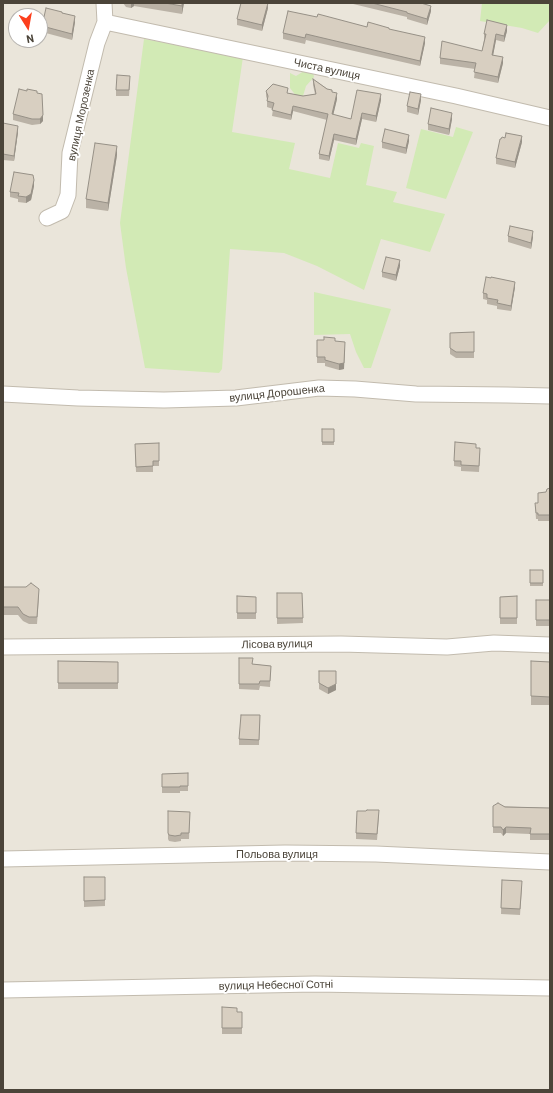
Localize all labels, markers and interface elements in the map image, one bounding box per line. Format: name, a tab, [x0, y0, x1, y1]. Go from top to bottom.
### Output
north arrow	[8, 8, 48, 48]
text: N	[25, 32, 35, 46]
street label: Чиста вулиця	[292, 55, 362, 83]
street label: вулиця Морозенка	[65, 68, 97, 162]
street label: вулиця Дорошенка	[229, 381, 325, 405]
street label: Лісова вулиця	[241, 637, 313, 651]
street label: Польова вулиця	[236, 847, 318, 861]
street label: вулиця Небесної Сотні	[219, 977, 333, 993]

